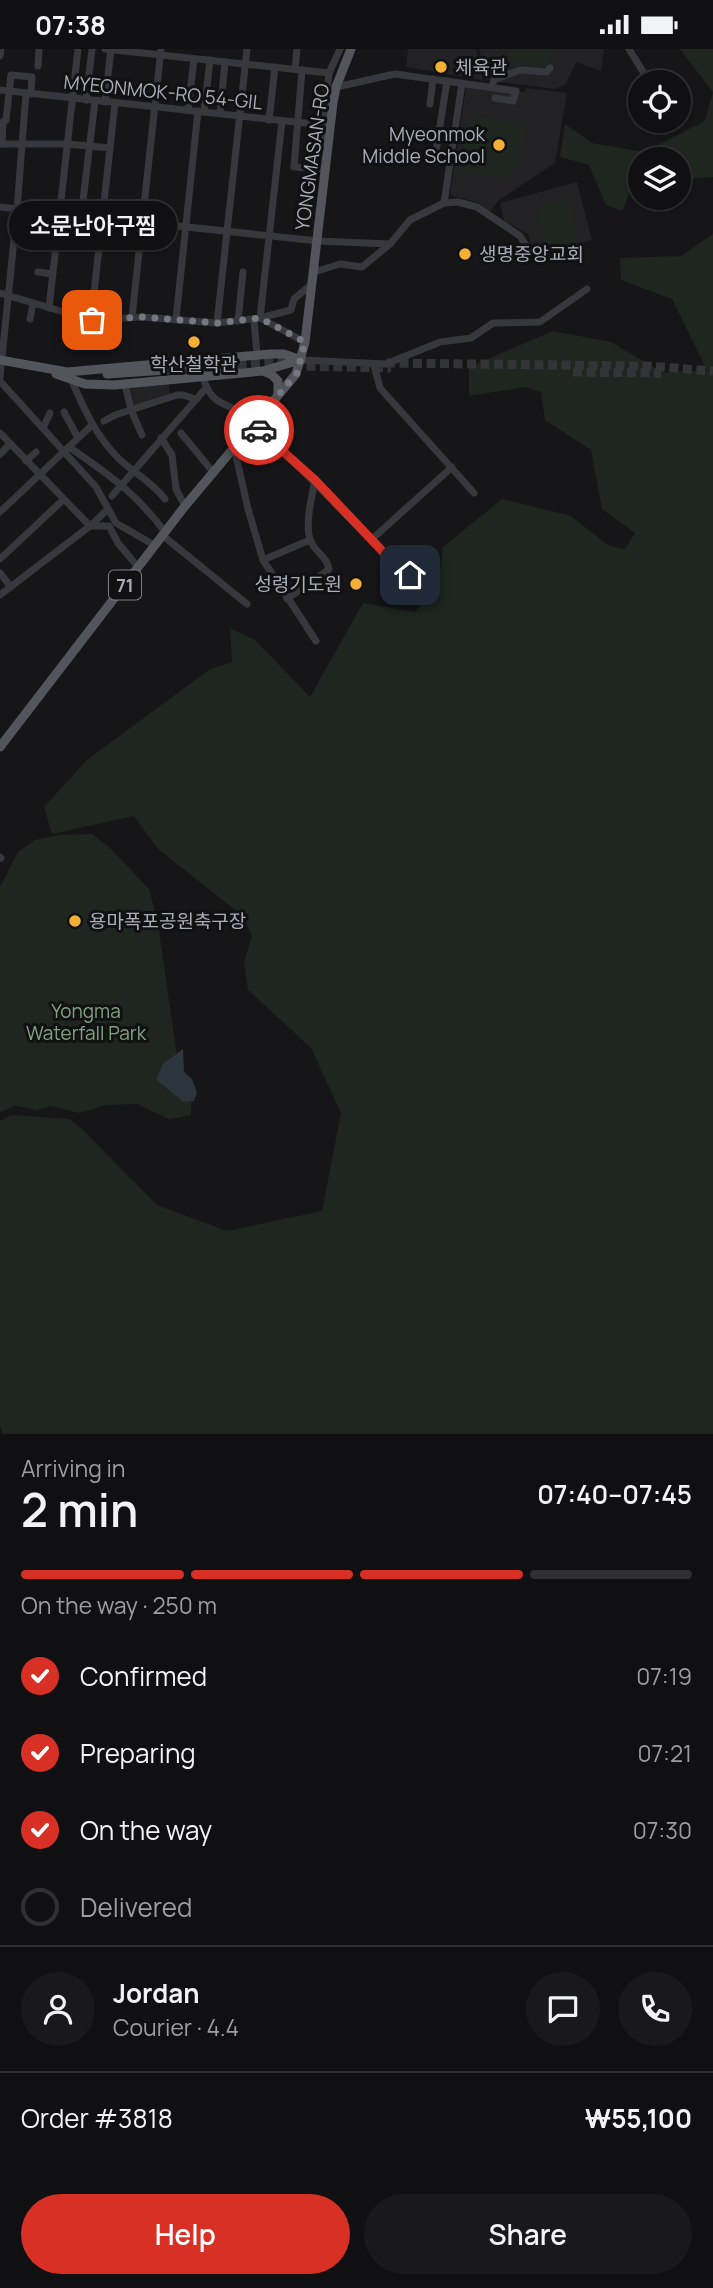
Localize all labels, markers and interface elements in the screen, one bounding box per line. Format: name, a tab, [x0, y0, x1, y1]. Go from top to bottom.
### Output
text: 07:38	[35, 7, 106, 43]
place label: 체육관	[455, 54, 507, 80]
marker: 체육관	[433, 59, 449, 75]
street label: MYEONMOK-RO 54-GIL	[62, 69, 264, 115]
map controls	[628, 70, 691, 210]
button: locate	[628, 70, 691, 133]
street label: YONGMASAN-RO	[289, 82, 335, 232]
place label: Myeonmok Middle School	[362, 121, 486, 169]
marker: Myeonmok Middle School	[491, 137, 507, 153]
button: layers	[628, 147, 691, 210]
callout: 소문난아구찜	[8, 201, 176, 250]
text: 소문난아구찜	[30, 209, 156, 241]
place label: 생명중앙교회	[479, 241, 584, 267]
marker: 생명중앙교회	[457, 246, 473, 262]
pin	[62, 290, 122, 350]
icon: bag	[73, 301, 111, 339]
marker: 학산철학관	[186, 334, 202, 350]
place label: 학산철학관	[150, 351, 238, 377]
courier	[224, 395, 294, 465]
icon: car	[240, 411, 278, 449]
pin	[380, 545, 440, 605]
icon: home	[391, 556, 429, 594]
road number: 71	[109, 571, 141, 599]
place label: 성령기도원	[255, 571, 342, 597]
marker: 성령기도원	[348, 576, 364, 592]
place label: 용마폭포공원축구장	[89, 908, 246, 934]
marker: 용마폭포공원축구장	[67, 913, 83, 929]
park label: Yongma Waterfall Park	[26, 998, 147, 1046]
text: Arriving in	[21, 1452, 126, 1484]
text: 07:40–07:45	[537, 1476, 692, 1512]
text: 2 min	[21, 1478, 138, 1541]
text: On the way · 250 m	[21, 1589, 217, 1621]
icon: check	[21, 1657, 59, 1695]
text: Confirmed	[80, 1658, 207, 1694]
text: 07:19	[636, 1660, 692, 1692]
icon: check	[21, 1734, 59, 1772]
text: Preparing	[80, 1735, 196, 1771]
text: 07:21	[637, 1737, 692, 1769]
icon: check	[21, 1811, 59, 1849]
text: On the way	[80, 1812, 212, 1848]
text: 07:30	[633, 1814, 692, 1846]
text: Delivered	[80, 1889, 192, 1925]
button: person	[21, 1972, 95, 2046]
button: chat	[526, 1972, 600, 2046]
button: phone	[618, 1972, 692, 2046]
text: Jordan	[113, 1975, 199, 2011]
text: Courier · 4.4	[113, 2011, 239, 2043]
text: Order #3818	[21, 2100, 173, 2136]
text: ₩55,100	[585, 2100, 692, 2136]
button: Help	[21, 2194, 350, 2274]
button: Share	[364, 2194, 692, 2274]

